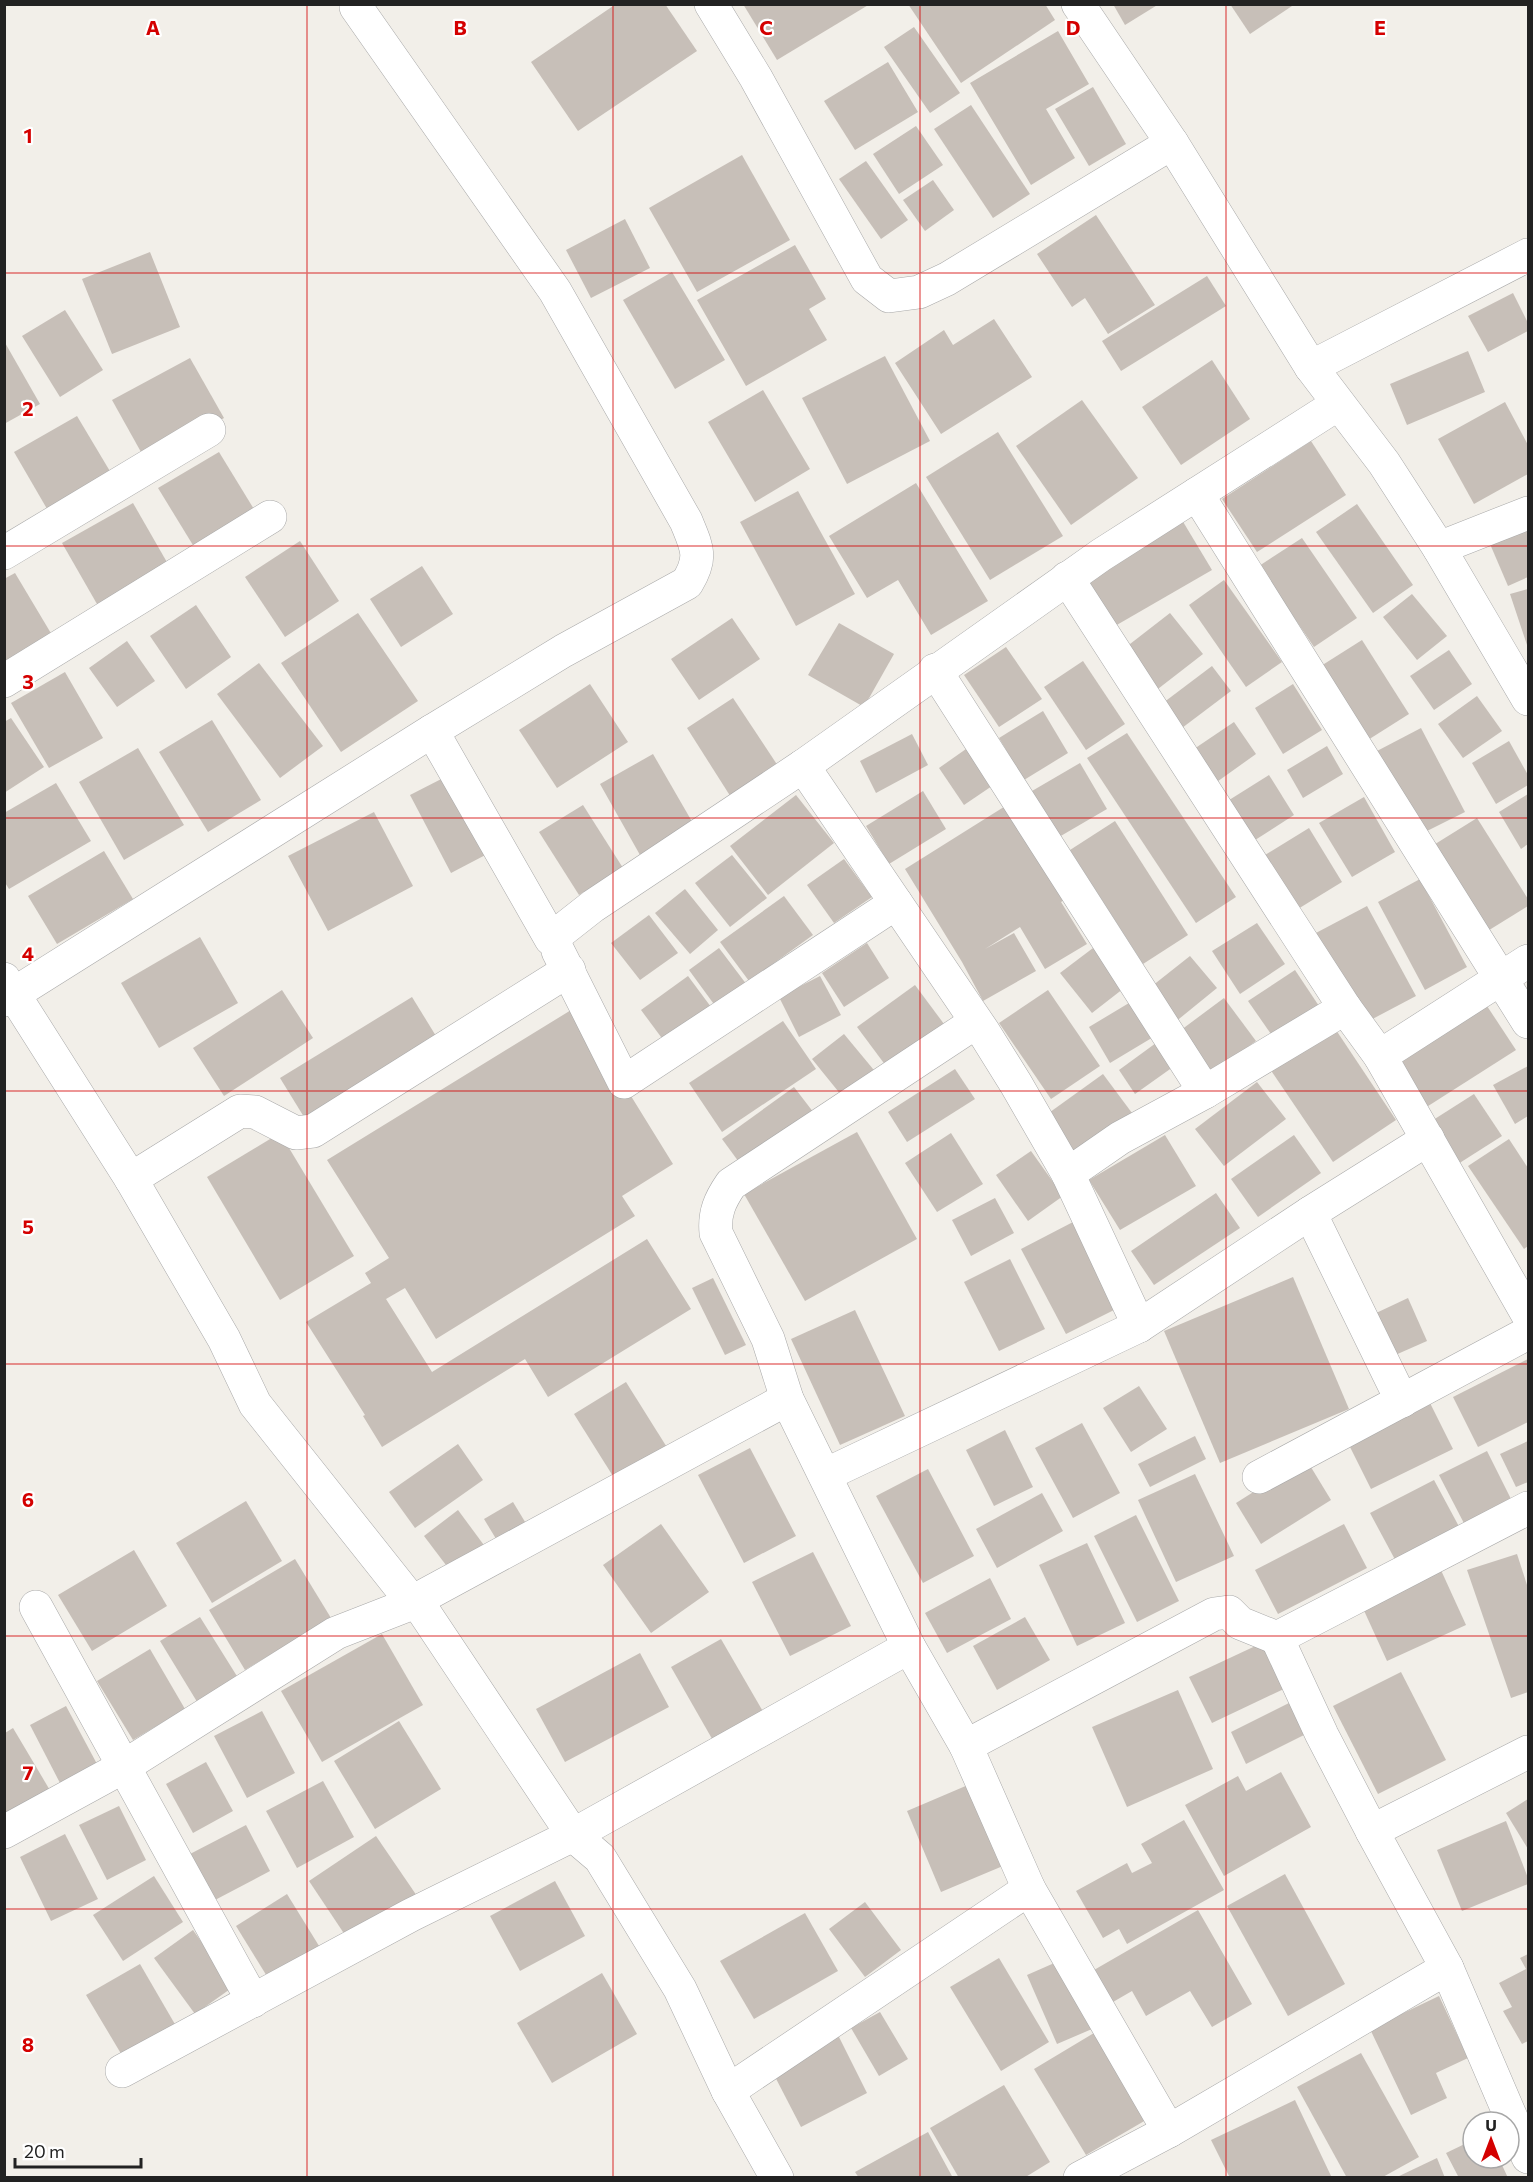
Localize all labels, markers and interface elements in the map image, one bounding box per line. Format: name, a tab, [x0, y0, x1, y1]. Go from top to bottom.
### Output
text: A	[146, 15, 160, 39]
text: B	[453, 15, 467, 39]
text: C	[759, 15, 773, 39]
text: D	[1066, 15, 1080, 39]
text: E	[1374, 15, 1386, 39]
text: 1	[23, 123, 33, 147]
text: 2	[22, 396, 34, 420]
text: 3	[22, 669, 34, 693]
text: 4	[22, 941, 34, 965]
text: 5	[22, 1214, 34, 1238]
text: 6	[22, 1487, 34, 1511]
text: 7	[23, 1760, 34, 1784]
text: 8	[22, 2032, 34, 2056]
north arrow	[1461, 2110, 1521, 2170]
text: U	[1485, 2115, 1497, 2134]
scale bar	[15, 2131, 141, 2169]
text: 20 m	[24, 2140, 65, 2162]

